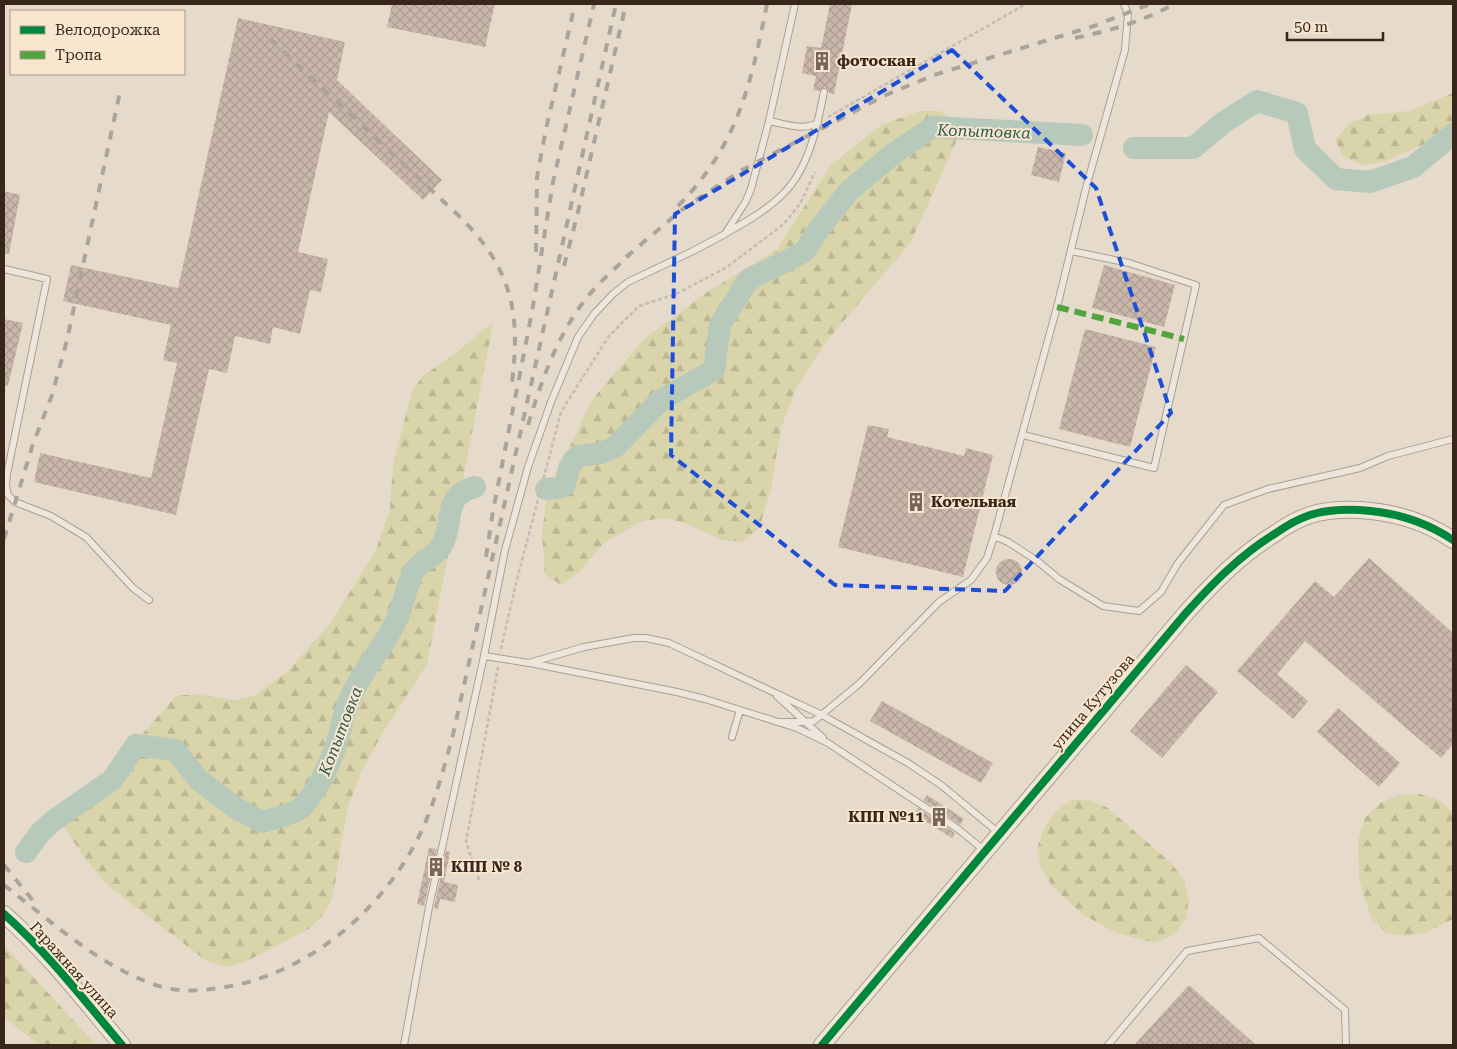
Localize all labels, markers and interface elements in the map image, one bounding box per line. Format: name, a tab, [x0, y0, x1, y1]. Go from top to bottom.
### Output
legend	[10, 10, 185, 75]
scale bar	[1287, 10, 1383, 42]
text: 50 m	[1294, 18, 1329, 36]
text: Велодорожка	[55, 21, 160, 39]
text: Тропа	[55, 46, 102, 64]
building icon: фотоскан	[811, 50, 833, 72]
place label: фотоскан	[837, 52, 916, 70]
water label: Копытовка	[936, 120, 1031, 143]
building icon: Котельная	[905, 491, 927, 513]
place label: Котельная	[931, 493, 1017, 511]
street label: улица Кутузова	[1048, 650, 1138, 754]
water label: Копытовка	[314, 684, 366, 779]
building icon: КПП №11	[928, 806, 950, 828]
place label: КПП №11	[848, 808, 925, 826]
building icon: КПП № 8	[425, 856, 447, 878]
place label: КПП № 8	[451, 858, 523, 876]
street label: Гаражная улица	[26, 918, 122, 1022]

